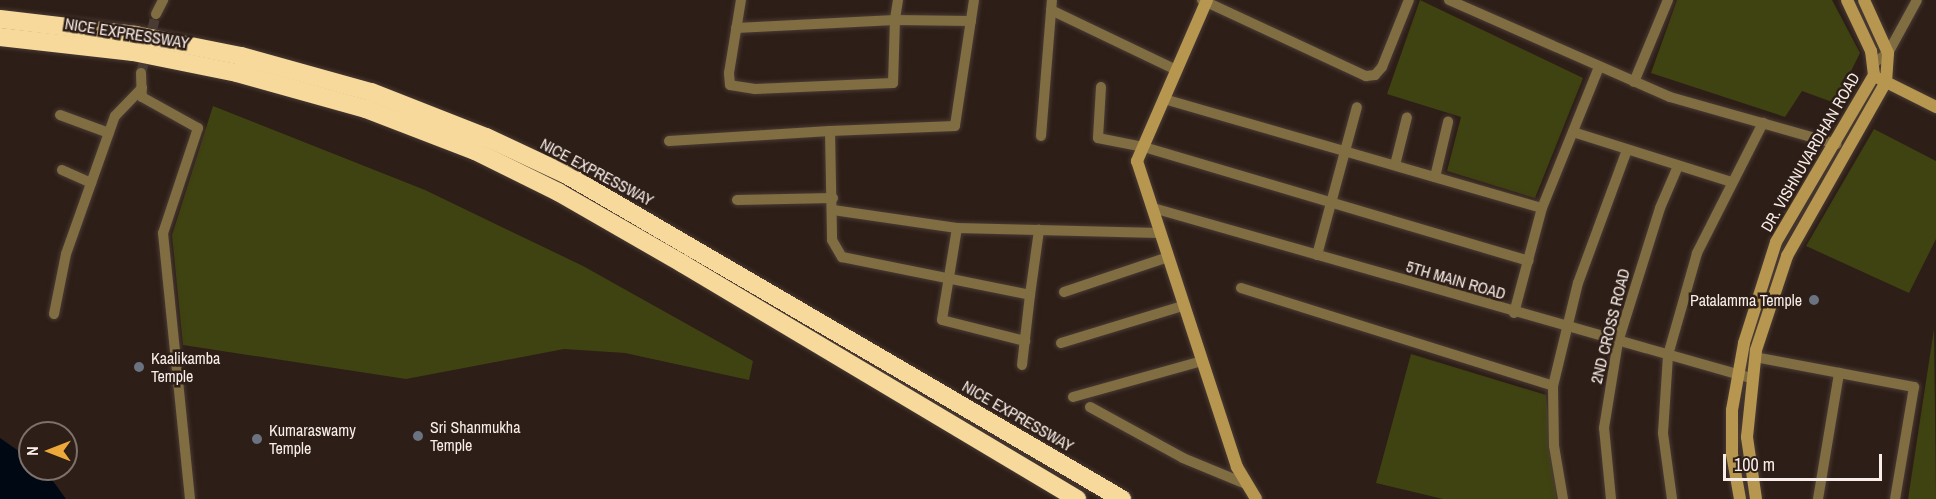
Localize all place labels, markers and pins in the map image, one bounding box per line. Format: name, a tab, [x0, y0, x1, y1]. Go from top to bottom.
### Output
place label: Patalamma Temple	[1690, 290, 1802, 310]
marker: Patalamma Temple	[1807, 293, 1821, 307]
place label: Kaalikamba Temple	[151, 348, 220, 386]
marker: Kaalikamba Temple	[132, 360, 146, 374]
place label: Sri Shanmukha Temple	[430, 417, 520, 455]
place label: Kumaraswamy Temple	[269, 420, 356, 458]
marker: Sri Shanmukha Temple	[411, 429, 425, 443]
marker: Kumaraswamy Temple	[250, 432, 264, 446]

